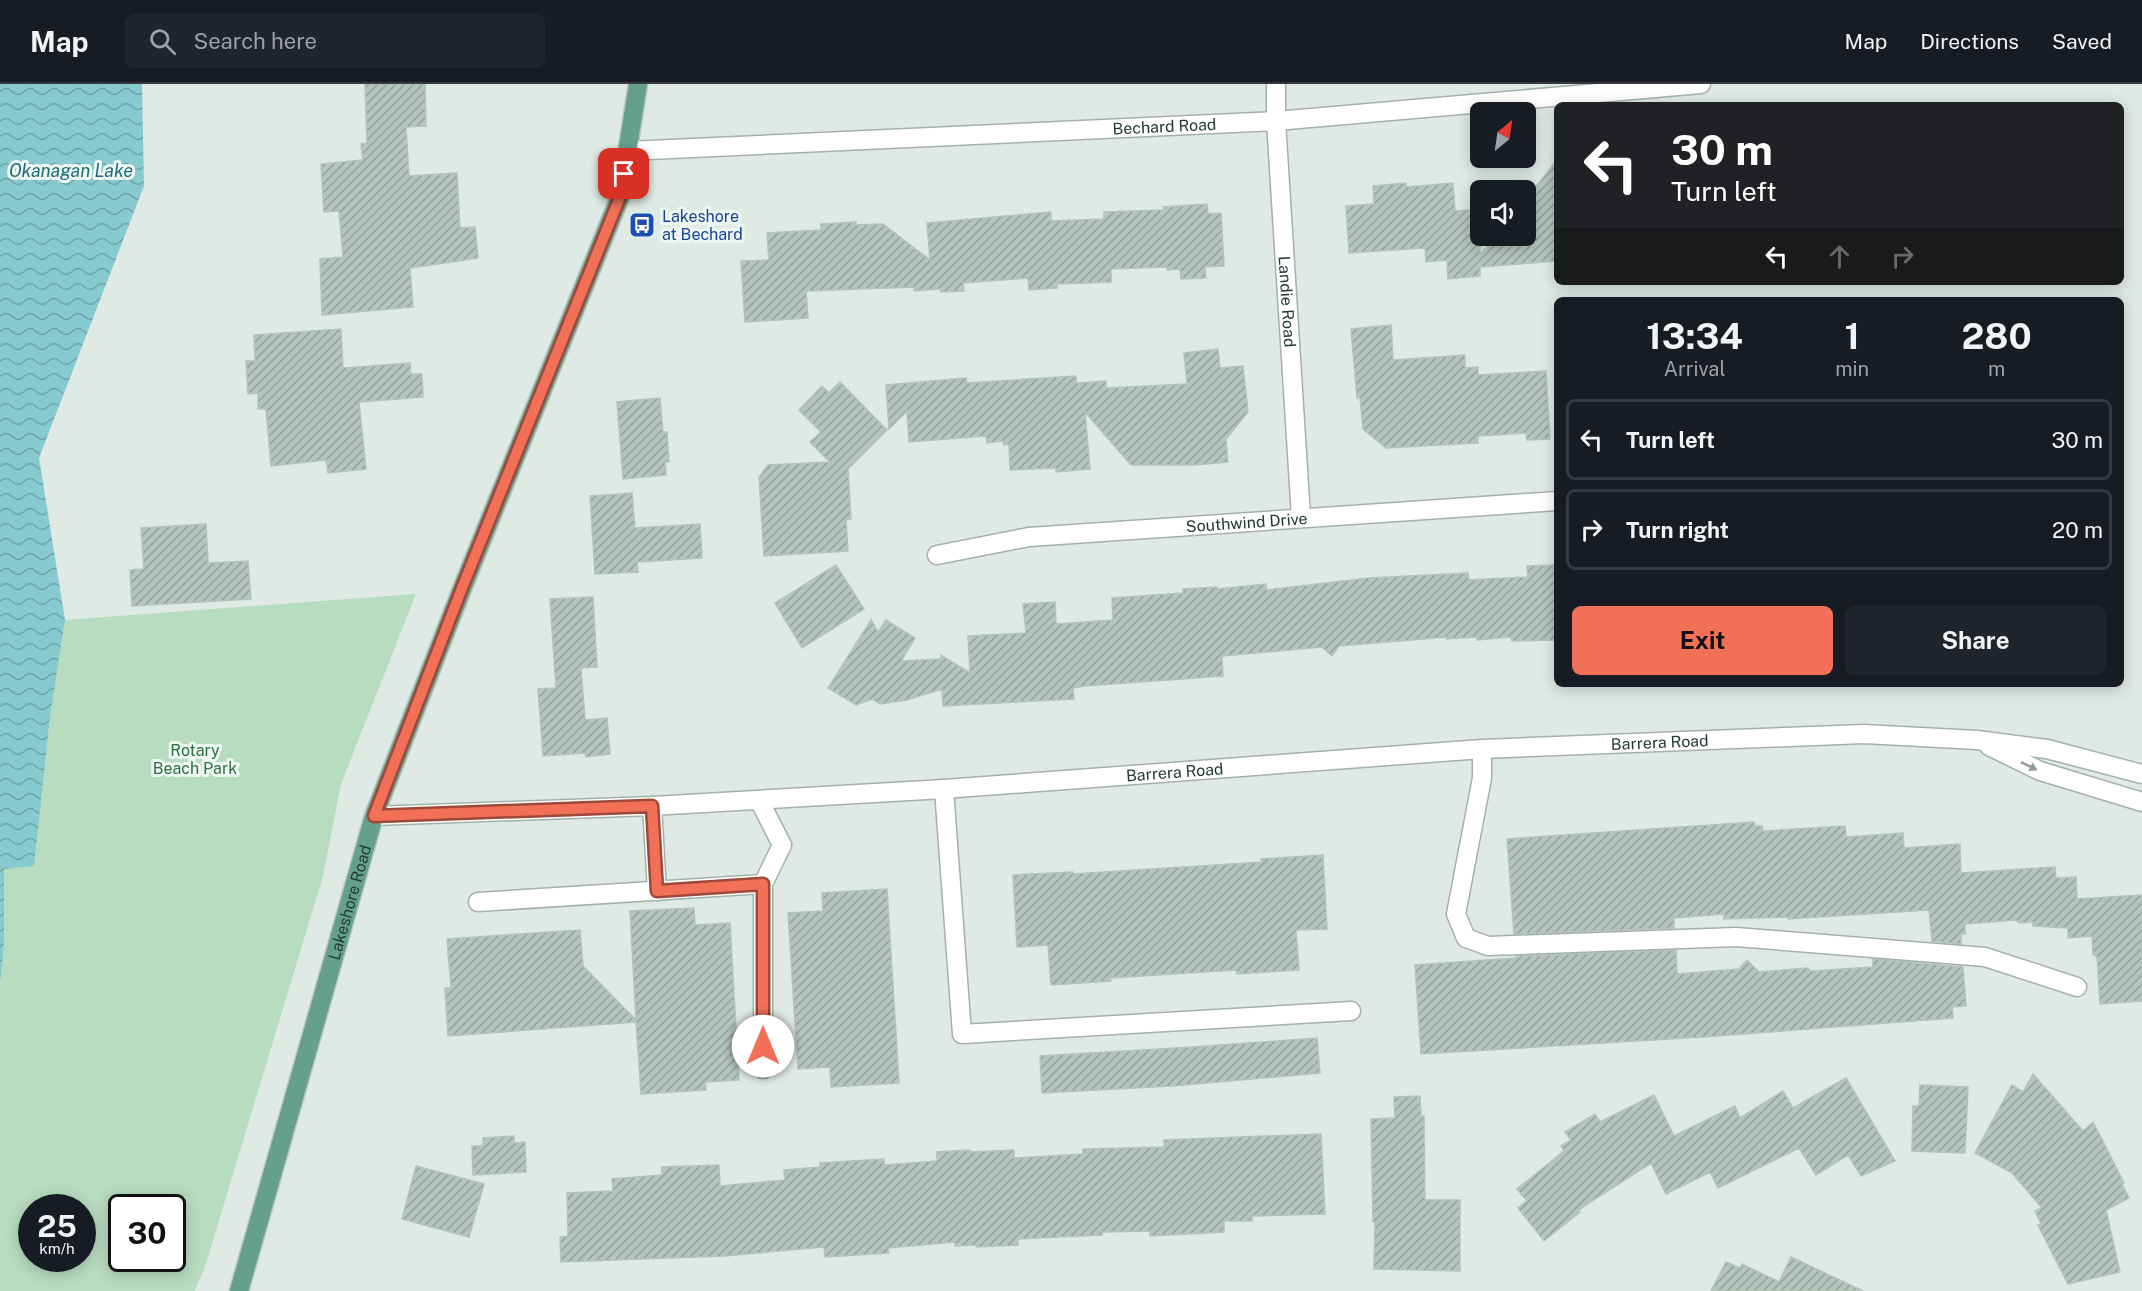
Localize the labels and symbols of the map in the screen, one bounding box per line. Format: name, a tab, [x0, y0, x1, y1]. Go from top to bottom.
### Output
north arrow	[1470, 102, 1536, 168]
street label: Bechard Road	[1112, 115, 1217, 139]
pin	[598, 148, 649, 199]
water label: Okanagan Lake	[9, 160, 133, 181]
place label: Lakeshore at Bechard	[662, 207, 743, 244]
bus stop icon: Lakeshore at Bechard	[627, 210, 657, 240]
street label: Landie Road	[1275, 255, 1299, 348]
street label: Southwind Drive	[1185, 509, 1308, 536]
street label: Barrera Road	[1611, 731, 1709, 754]
park label: Rotary Beach Park	[153, 741, 237, 778]
street label: Barrera Road	[1125, 759, 1224, 785]
one-way arrow	[2021, 761, 2038, 771]
street label: Lakeshore Road	[325, 843, 375, 962]
position arrow	[731, 1014, 795, 1078]
speed limit sign: 30	[108, 1194, 186, 1272]

